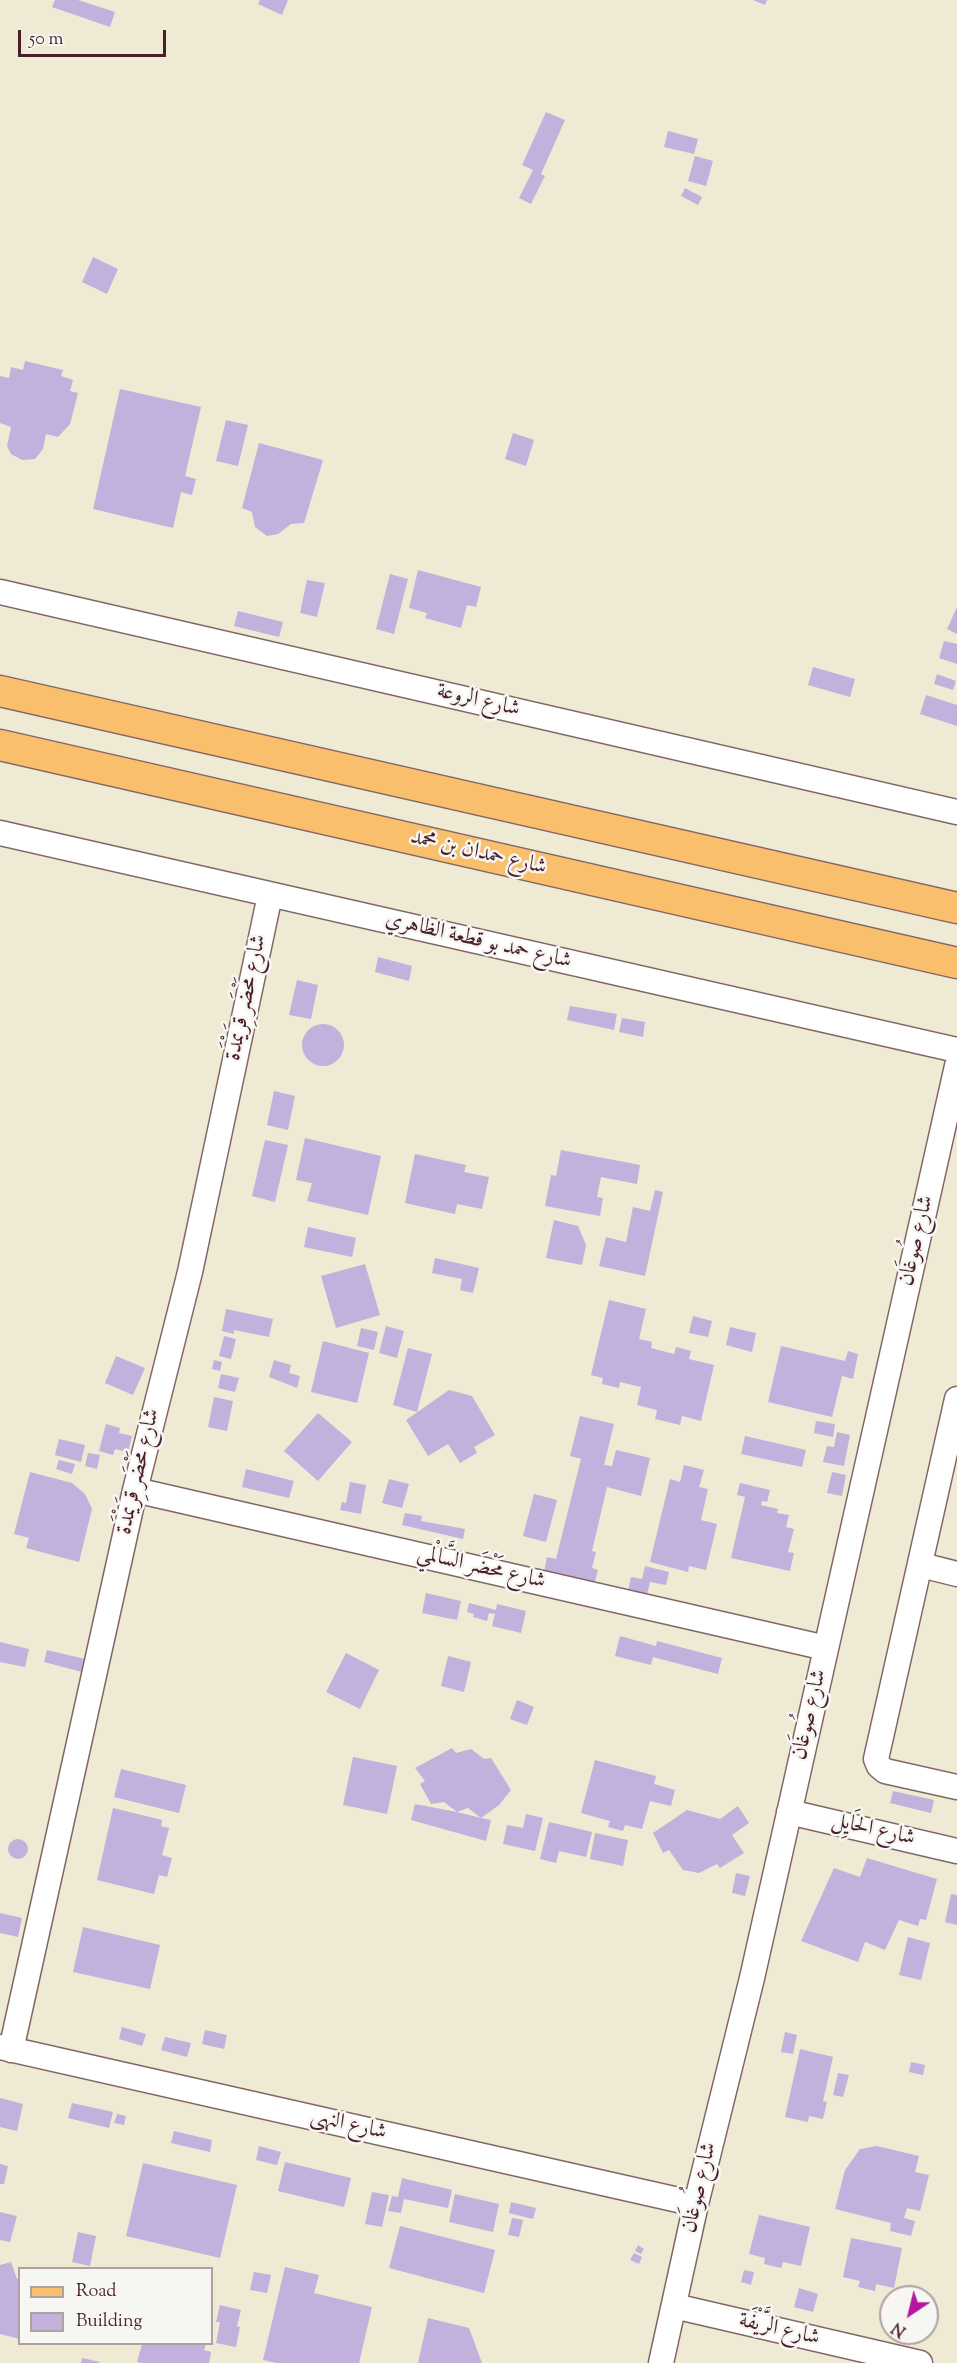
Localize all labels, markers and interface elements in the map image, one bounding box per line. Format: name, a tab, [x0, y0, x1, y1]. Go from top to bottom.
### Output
scale bar	[21, 18, 170, 56]
text: 50 m	[29, 27, 63, 53]
street label: شارع الروعة	[434, 680, 522, 724]
street label: شارع حمدان بن محمد	[407, 826, 549, 882]
street label: شارع حمد بو قطعة الظاهري	[382, 908, 574, 976]
street label: شارع مَحْضَر قِرَيمْدَة	[222, 933, 274, 1063]
street label: شارع صُوغَان	[895, 1193, 941, 1289]
street label: شارع مَحْضَر قِرَيمْدَة	[113, 1407, 167, 1537]
street label: شارع مَحْضَر السَّالْمي	[414, 1541, 548, 1597]
street label: شارع صُوغَان	[788, 1667, 834, 1763]
street label: شارع الحَايِل	[829, 1809, 917, 1853]
street label: شارع النهى	[307, 2104, 389, 2148]
street label: شارع صُوغَان	[678, 2140, 724, 2236]
legend	[18, 2267, 213, 2345]
text: Road	[76, 2279, 116, 2305]
north arrow	[879, 2285, 939, 2345]
text: Building	[76, 2309, 142, 2335]
street label: شارع الرَّيْفَة	[736, 2309, 822, 2353]
text: N	[888, 2315, 911, 2342]

